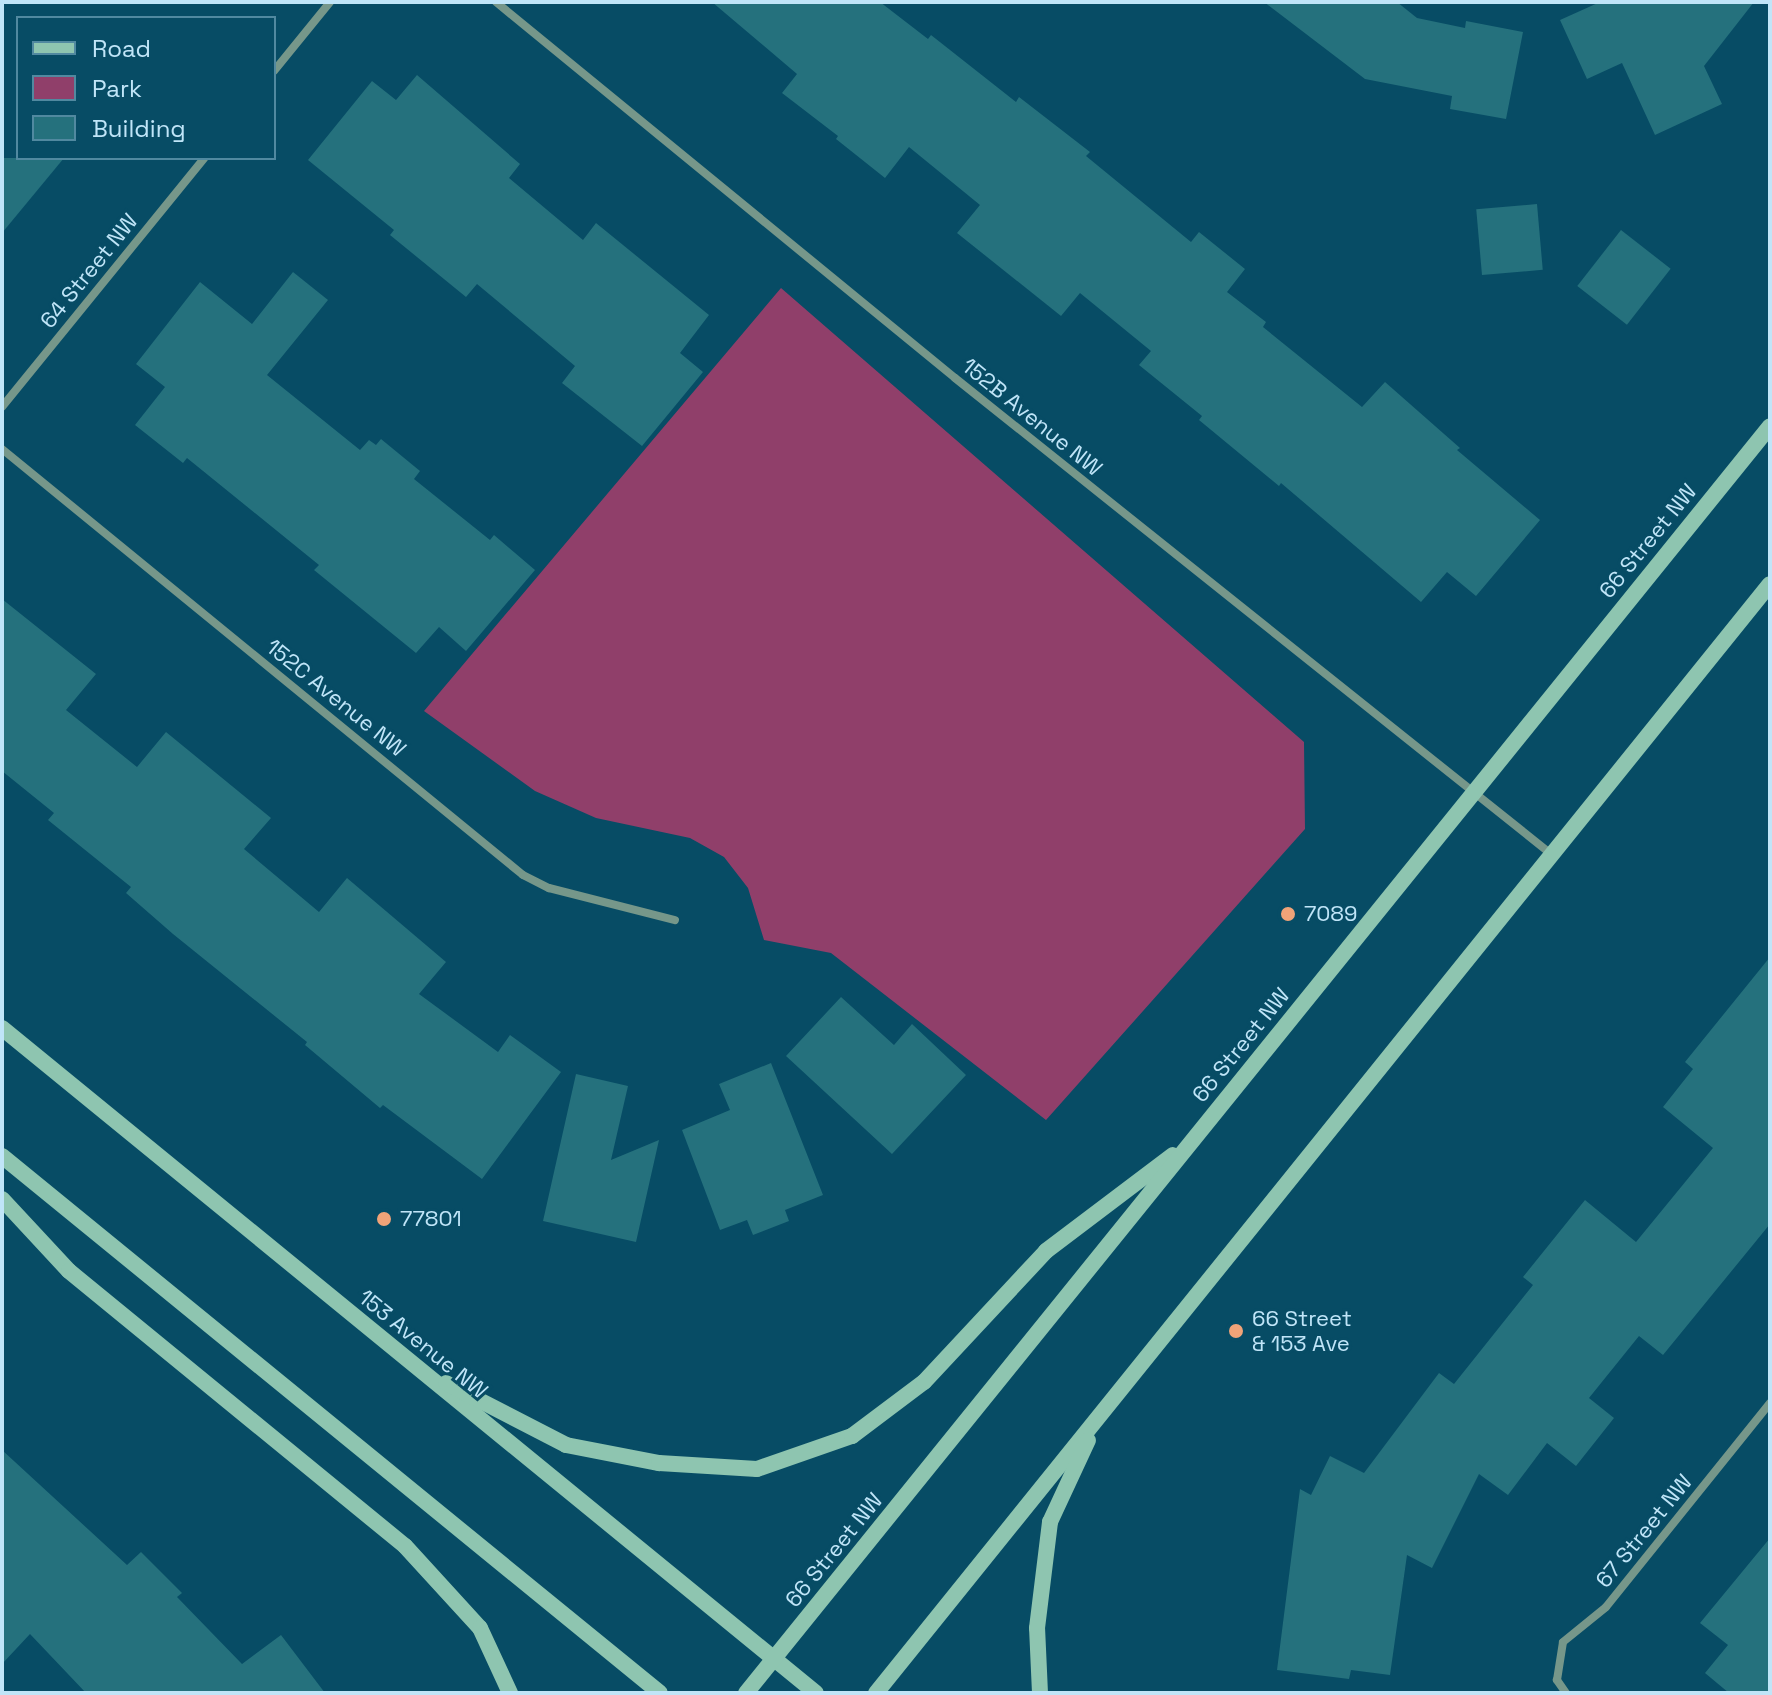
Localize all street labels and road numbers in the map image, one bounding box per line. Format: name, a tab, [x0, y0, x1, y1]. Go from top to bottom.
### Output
street label: 64 Street NW	[35, 208, 143, 334]
street label: 152B Avenue NW	[957, 352, 1107, 482]
street label: 66 Street NW	[1594, 479, 1702, 603]
street label: 152C Avenue NW	[261, 633, 411, 763]
street label: 66 Street NW	[1187, 983, 1295, 1107]
street label: 153 Avenue NW	[353, 1284, 493, 1404]
street label: 67 Street NW	[1590, 1469, 1698, 1593]
street label: 66 Street NW	[780, 1488, 888, 1612]

